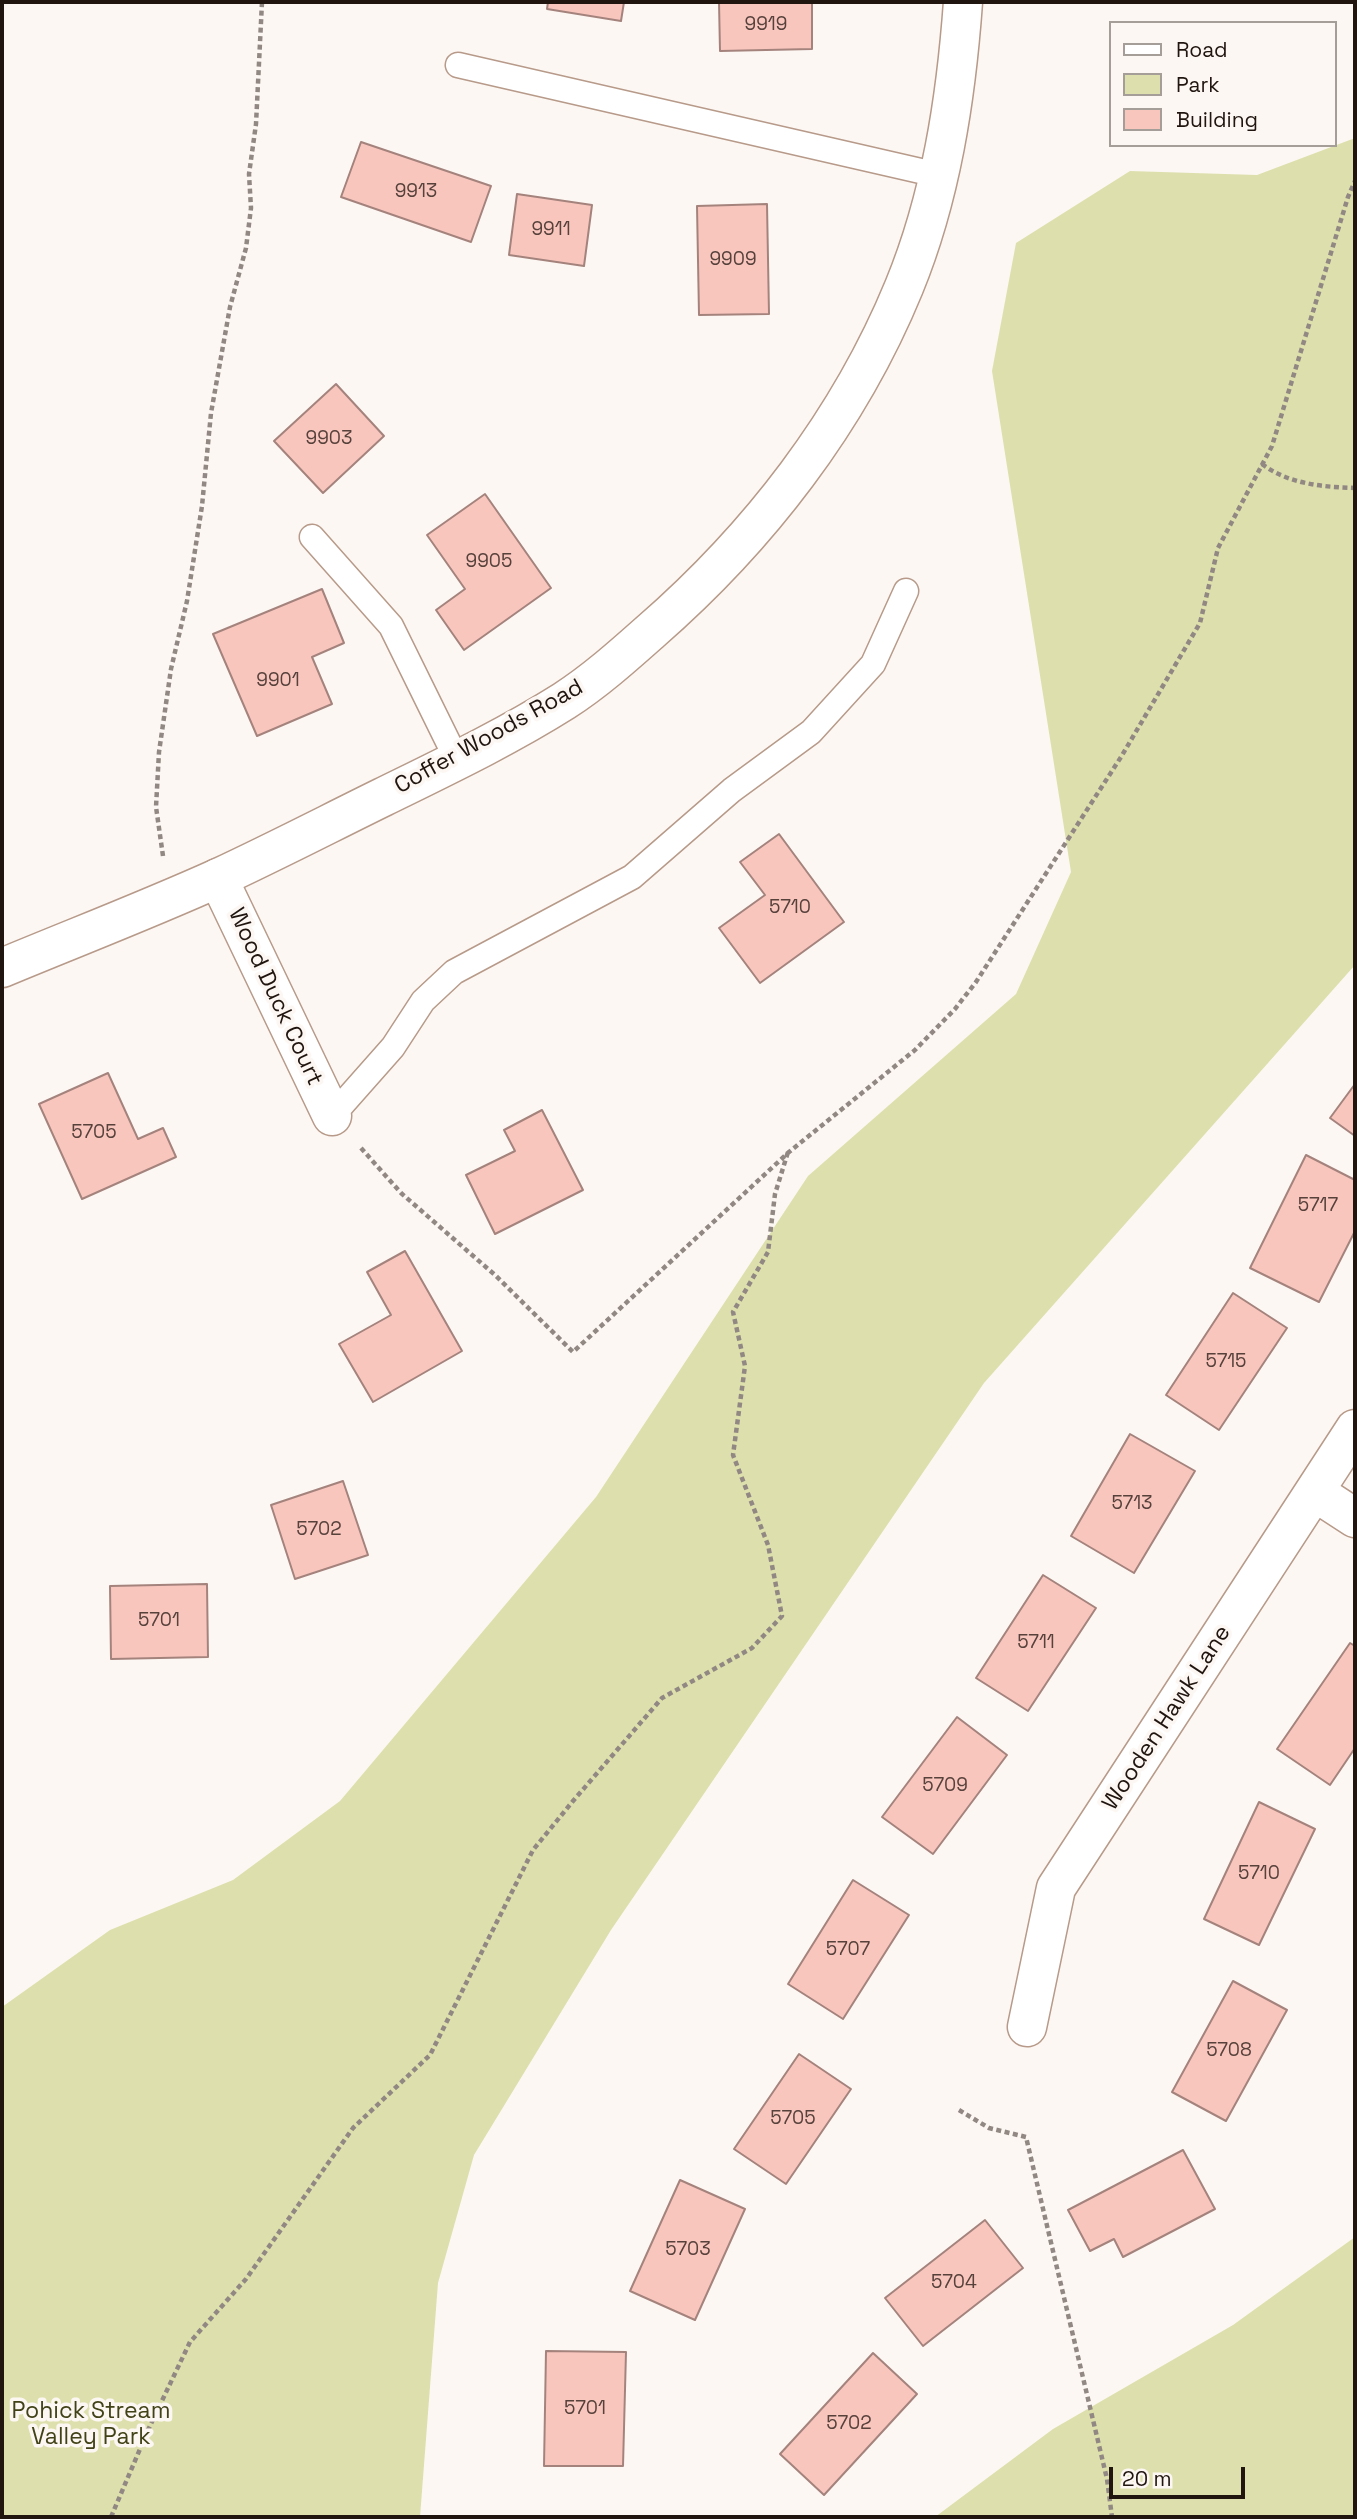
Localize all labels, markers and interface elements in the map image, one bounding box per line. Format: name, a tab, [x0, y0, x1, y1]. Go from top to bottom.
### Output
house number: 9919	[745, 14, 787, 36]
legend	[1108, 21, 1336, 147]
text: Road	[1176, 36, 1228, 63]
text: Park	[1176, 71, 1220, 98]
text: Building	[1176, 106, 1258, 133]
house number: 9913	[395, 181, 437, 203]
house number: 9911	[531, 219, 571, 241]
house number: 9909	[709, 249, 757, 271]
house number: 9903	[306, 428, 352, 450]
house number: 9905	[466, 551, 512, 573]
house number: 9901	[256, 670, 300, 692]
street label: Coffer Woods Road	[390, 674, 588, 800]
house number: 5710	[769, 897, 811, 919]
street label: Wood Duck Court	[222, 904, 328, 1090]
house number: 5705	[71, 1122, 117, 1144]
house number: 5717	[1298, 1195, 1338, 1217]
house number: 5715	[1205, 1351, 1247, 1373]
house number: 5713	[1111, 1493, 1153, 1515]
house number: 5702	[296, 1519, 342, 1541]
house number: 5701	[138, 1610, 180, 1632]
street label: Wooden Hawk Lane	[1097, 1620, 1237, 1816]
house number: 5711	[1017, 1632, 1055, 1654]
house number: 5709	[922, 1775, 968, 1797]
house number: 5710	[1238, 1863, 1280, 1885]
house number: 5707	[826, 1939, 870, 1961]
house number: 5708	[1206, 2040, 1252, 2062]
house number: 5705	[770, 2108, 816, 2130]
house number: 5703	[665, 2239, 711, 2261]
house number: 5704	[931, 2272, 977, 2294]
park label: Pohick Stream Valley Park	[12, 2398, 170, 2452]
house number: 5701	[564, 2398, 606, 2420]
house number: 5702	[826, 2413, 872, 2435]
scale bar	[1112, 2452, 1248, 2496]
text: 20 m	[1122, 2465, 1172, 2492]

